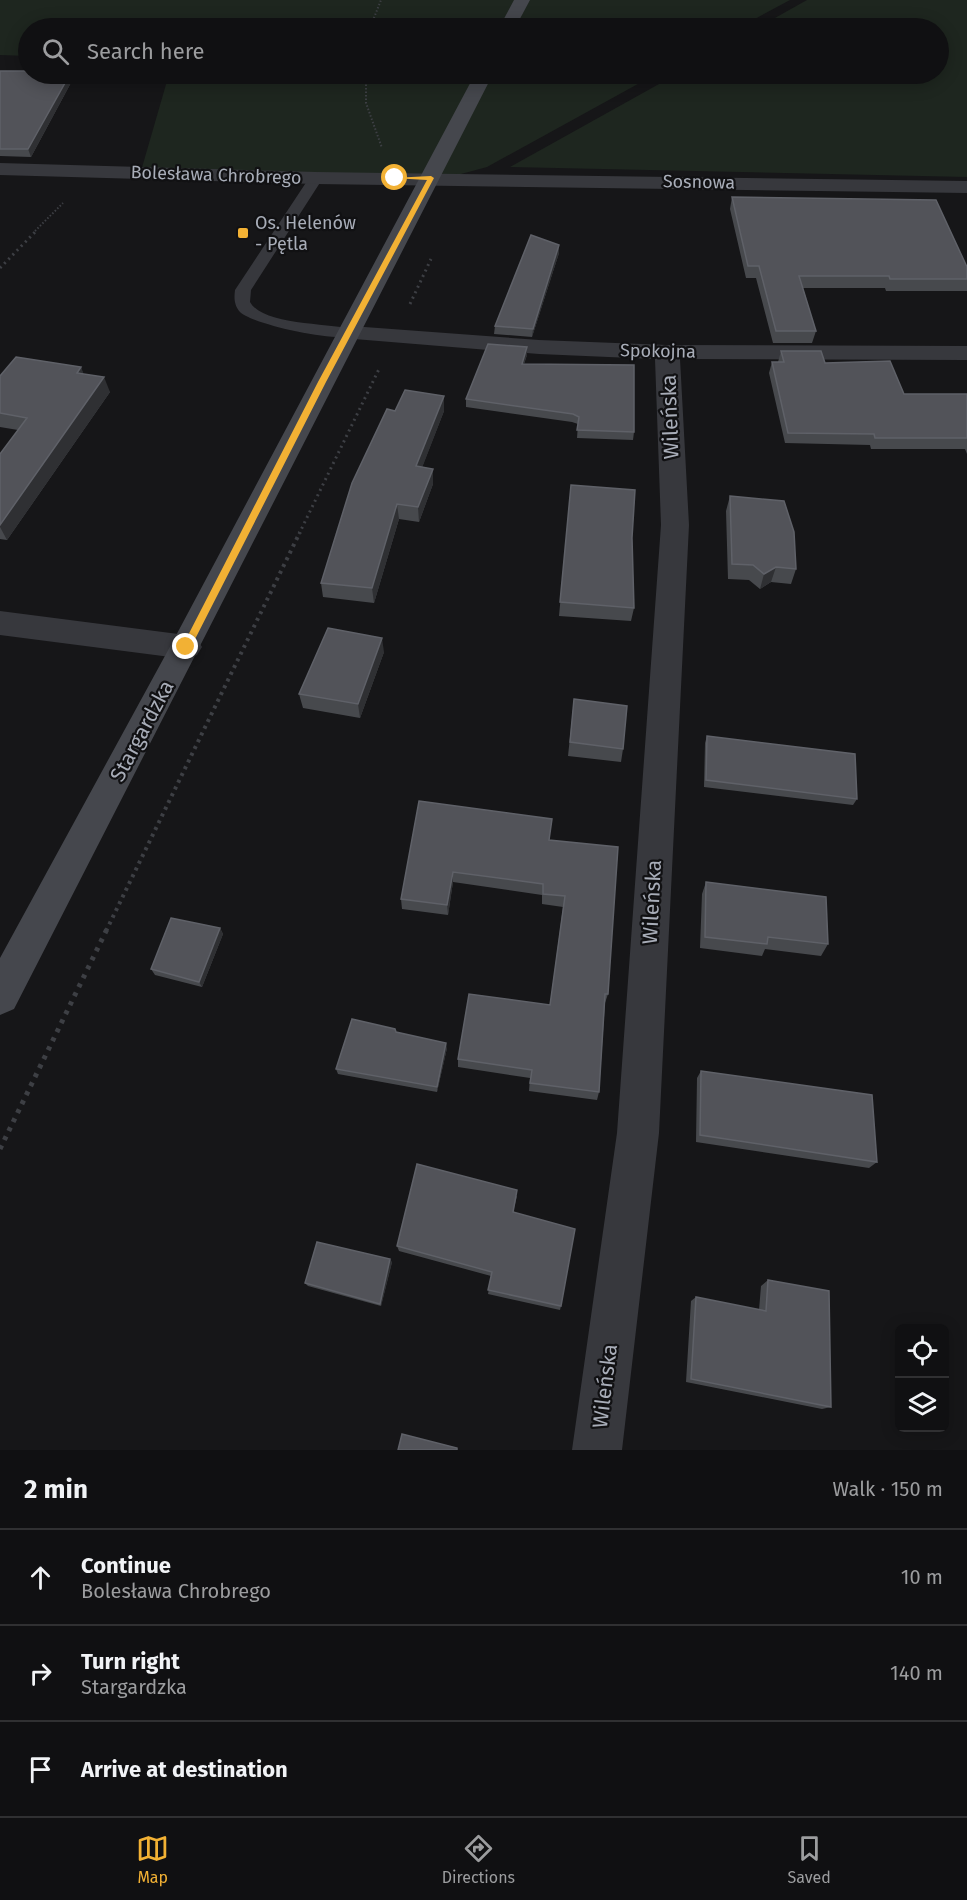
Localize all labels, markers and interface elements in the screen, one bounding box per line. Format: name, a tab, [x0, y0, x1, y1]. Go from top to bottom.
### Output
search box	[18, 18, 949, 84]
icon: search	[39, 35, 72, 68]
text: Search here	[87, 38, 205, 65]
street label: Bolesława Chrobrego	[130, 161, 302, 189]
route start	[381, 164, 407, 190]
street label: Sosnowa	[663, 170, 735, 194]
place label: Os. Helenów - Pętla	[255, 212, 356, 255]
marker: Os. Helenów - Pętla	[236, 226, 250, 240]
street label: Spokojna	[620, 339, 696, 363]
street label: Wileńska	[656, 374, 684, 460]
route end	[172, 633, 198, 659]
street label: Stargardzka	[104, 676, 180, 786]
street label: Wileńska	[637, 859, 667, 945]
map controls	[895, 1324, 949, 1432]
button: locate	[895, 1324, 949, 1378]
street label: Wileńska	[587, 1342, 623, 1430]
button: layers	[895, 1378, 949, 1432]
text: 2 min	[24, 1474, 88, 1505]
text: Walk · 150 m	[833, 1477, 943, 1501]
text: Continue	[81, 1552, 171, 1579]
icon: ahead	[24, 1561, 57, 1594]
text: 10 m	[901, 1565, 943, 1589]
text: Bolesława Chrobrego	[81, 1579, 271, 1603]
text: Turn right	[81, 1648, 180, 1675]
icon: right	[24, 1657, 57, 1690]
text: 140 m	[890, 1661, 943, 1685]
text: Stargardzka	[81, 1675, 187, 1699]
icon: arrive	[24, 1753, 57, 1786]
text: Arrive at destination	[81, 1756, 288, 1783]
tab: Map	[136, 1832, 169, 1887]
tab: Directions	[442, 1832, 515, 1887]
tab: Saved	[787, 1832, 831, 1887]

